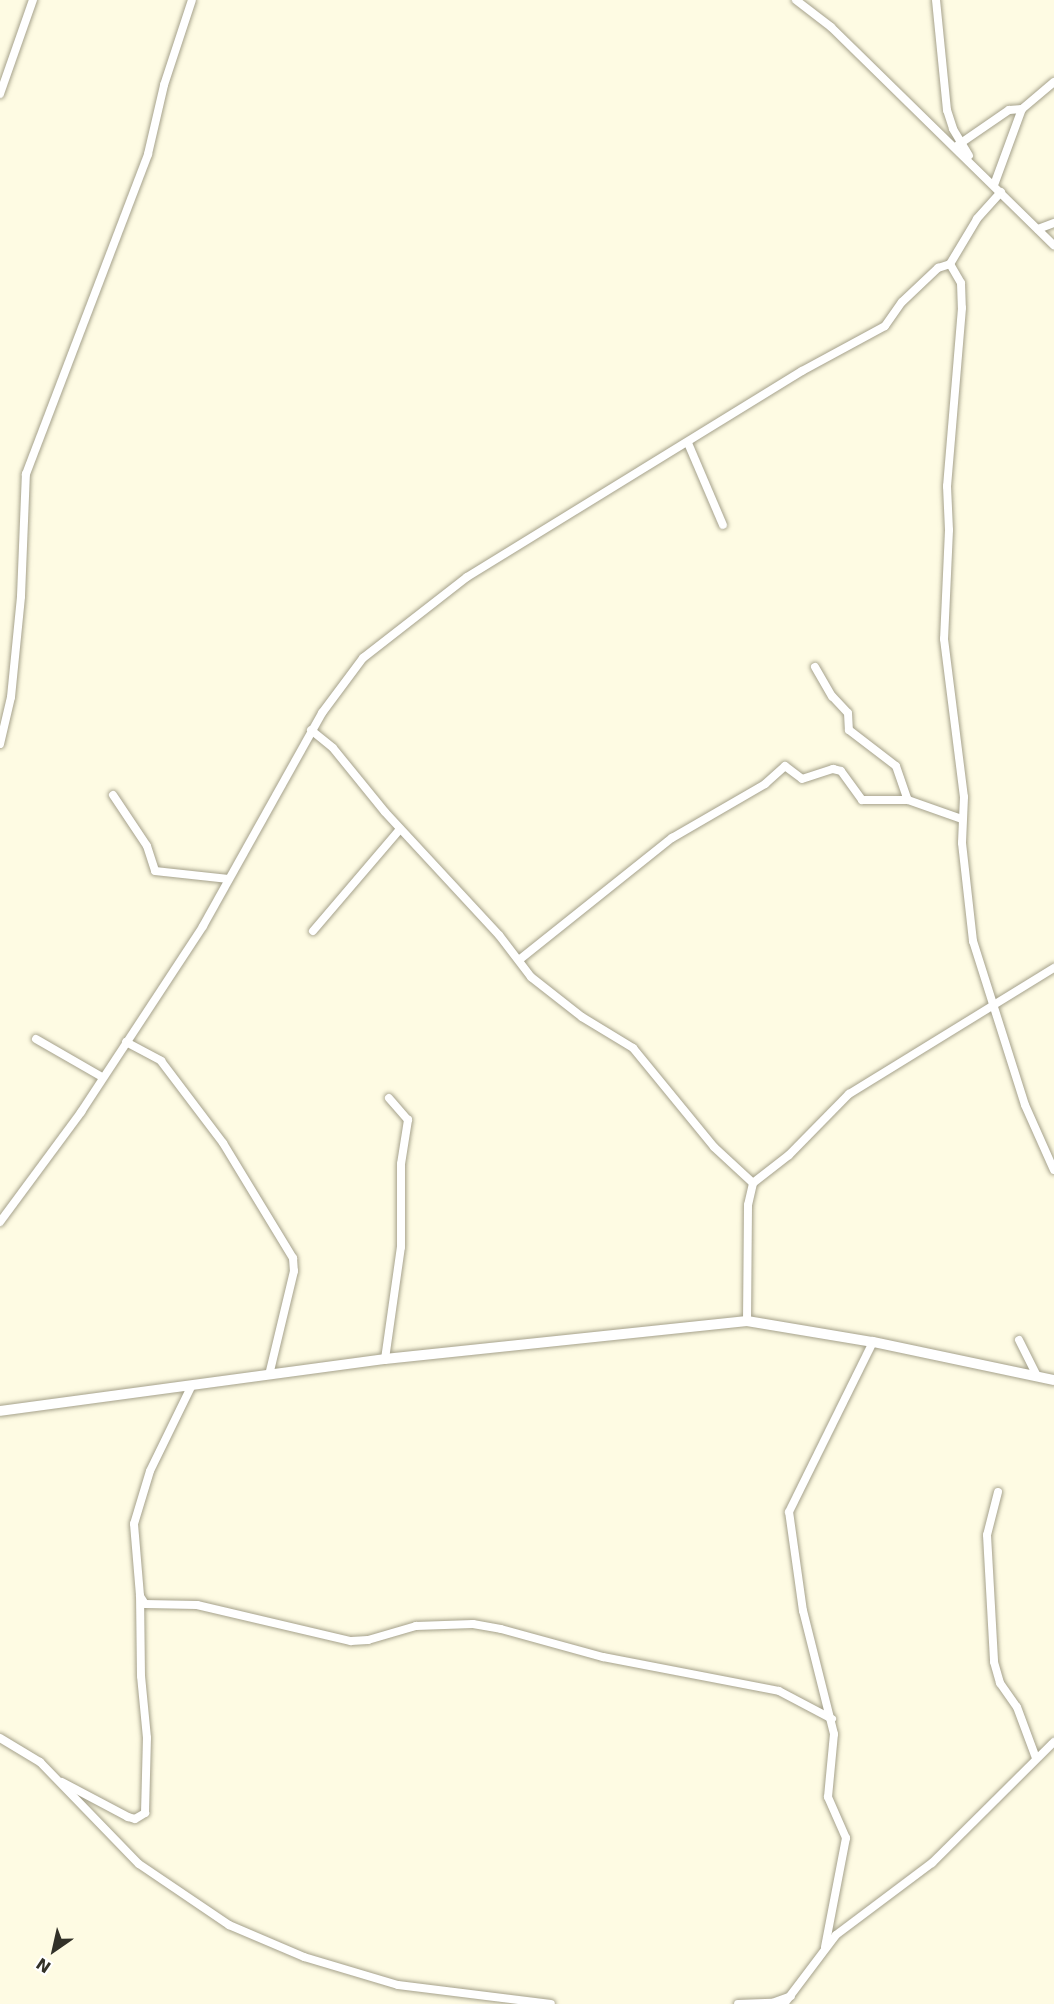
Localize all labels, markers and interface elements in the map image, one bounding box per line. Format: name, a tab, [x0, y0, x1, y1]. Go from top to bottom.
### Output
north arrow	[24, 1920, 84, 1980]
text: N	[33, 1954, 55, 1977]

